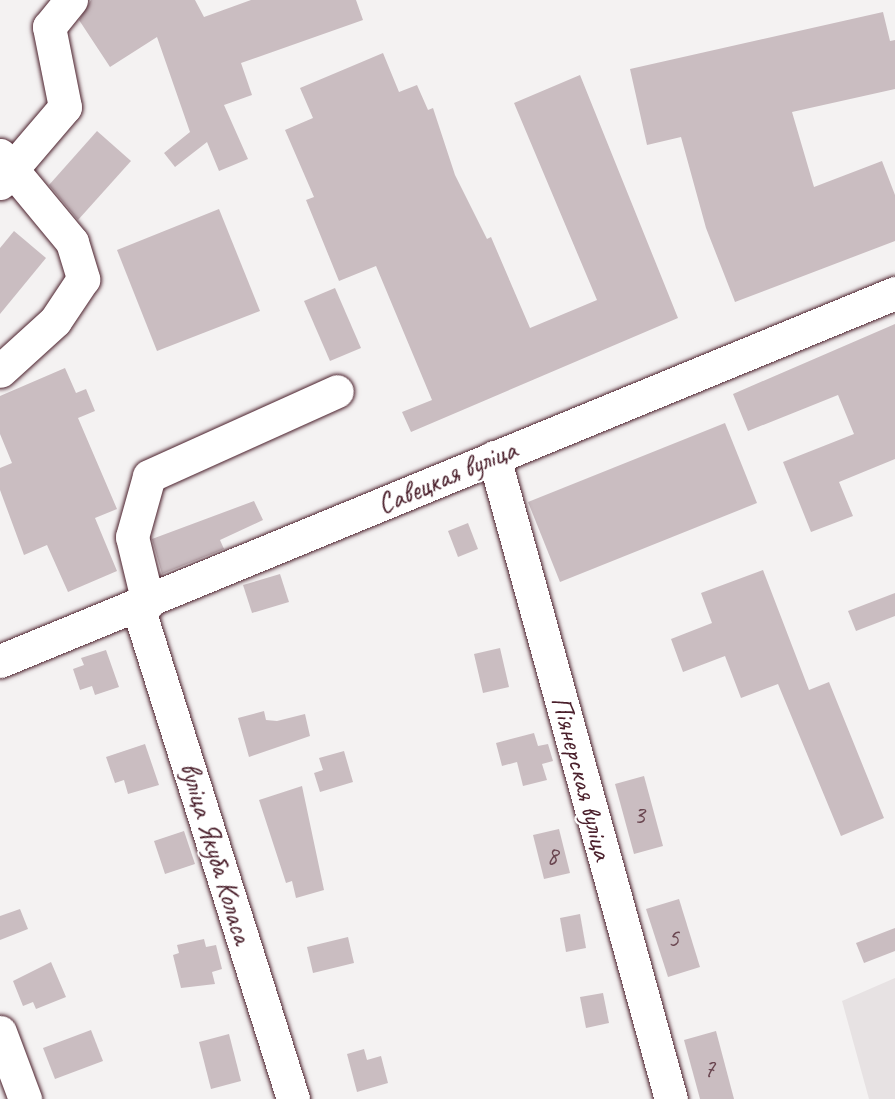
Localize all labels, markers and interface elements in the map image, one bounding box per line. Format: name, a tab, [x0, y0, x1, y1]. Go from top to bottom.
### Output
street label: Савецкая вуліца	[372, 433, 522, 521]
street label: Піянерская вуліца	[544, 693, 620, 863]
street label: вуліца Якуба Коласа	[173, 759, 259, 947]
house number: 3	[633, 799, 645, 831]
house number: 8	[546, 840, 558, 872]
house number: 5	[667, 922, 679, 954]
house number: 7	[703, 1053, 715, 1085]

